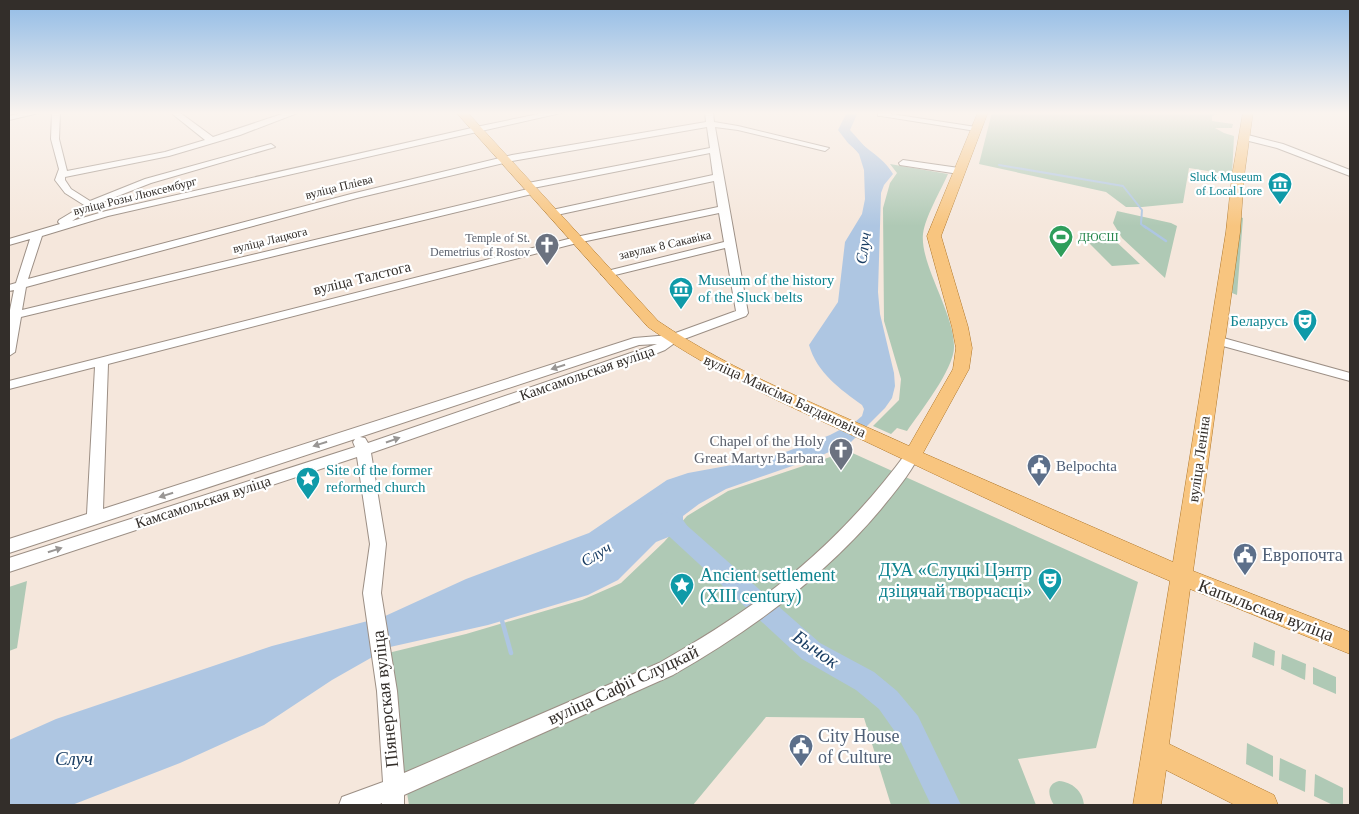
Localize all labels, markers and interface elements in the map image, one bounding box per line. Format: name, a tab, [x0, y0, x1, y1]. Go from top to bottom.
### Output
place label: Sluck Museum of Local Lore	[1190, 170, 1263, 198]
museum icon: Sluck Museum of Local Lore	[1267, 171, 1293, 205]
street label: вуліца Пліева	[304, 172, 375, 202]
street label: вуліца Розы Люксембург	[72, 174, 198, 218]
street label: вуліца Лацкога	[231, 224, 309, 256]
sports icon: ДЮСШ	[1048, 224, 1074, 258]
street label: завулак 8 Сакавіка	[618, 227, 713, 262]
water label: Случ	[852, 230, 875, 265]
place label: ДЮСШ	[1078, 230, 1119, 244]
place label: Temple of St. Demetrius of Rostov	[430, 231, 530, 259]
church icon: Temple of St. Demetrius of Rostov	[534, 232, 560, 266]
street label: вуліца Талстога	[312, 258, 413, 298]
place label: Museum of the history of the Sluck belts	[698, 272, 835, 305]
museum icon: Museum of the history of the Sluck belts	[668, 276, 694, 310]
theatre icon: Беларусь	[1292, 308, 1318, 342]
place label: Беларусь	[1230, 313, 1288, 329]
street label: Камсамольская вуліца	[518, 342, 657, 404]
street label: вуліца Максіма Багдановіча	[701, 351, 869, 441]
one-way arrow	[550, 364, 565, 372]
street label: вуліца Леніна	[1185, 414, 1213, 503]
place label: Chapel of the Holy Great Martyr Barbara	[694, 433, 824, 466]
one-way arrow	[385, 436, 400, 443]
church icon: Chapel of the Holy Great Martyr Barbara	[828, 437, 854, 471]
one-way arrow	[313, 441, 328, 449]
public building icon: Belpochta	[1026, 453, 1052, 487]
place label: Belpochta	[1056, 458, 1117, 474]
place label: Site of the former reformed church	[326, 462, 432, 495]
place icon: Site of the former reformed church	[295, 466, 321, 500]
street label: Камсамольская вуліца	[133, 472, 273, 531]
one-way arrow	[158, 492, 173, 499]
water label: Случ	[578, 538, 615, 570]
public building icon: Европочта	[1232, 542, 1258, 576]
place label: Европочта	[1262, 545, 1343, 565]
one-way arrow	[48, 546, 63, 554]
place label: ДУА «Слуцкі Цэнтр дзіцячай творчасці»	[878, 560, 1032, 601]
place label: Ancient settlement (XIII century)	[700, 565, 835, 607]
theatre icon: ДУА «Слуцкі Цэнтр дзіцячай творчасці»	[1037, 567, 1063, 601]
place icon: Ancient settlement (XIII century)	[669, 572, 695, 606]
street label: Капыльская вуліца	[1195, 575, 1337, 645]
water label: Бычок	[788, 625, 844, 673]
street label: Піянерская вуліца	[368, 629, 402, 769]
street label: вуліца Сафіі Слуцкай	[544, 641, 702, 729]
place label: City House of Culture	[818, 726, 900, 767]
public building icon: City House of Culture	[788, 733, 814, 767]
water label: Случ	[55, 748, 93, 769]

